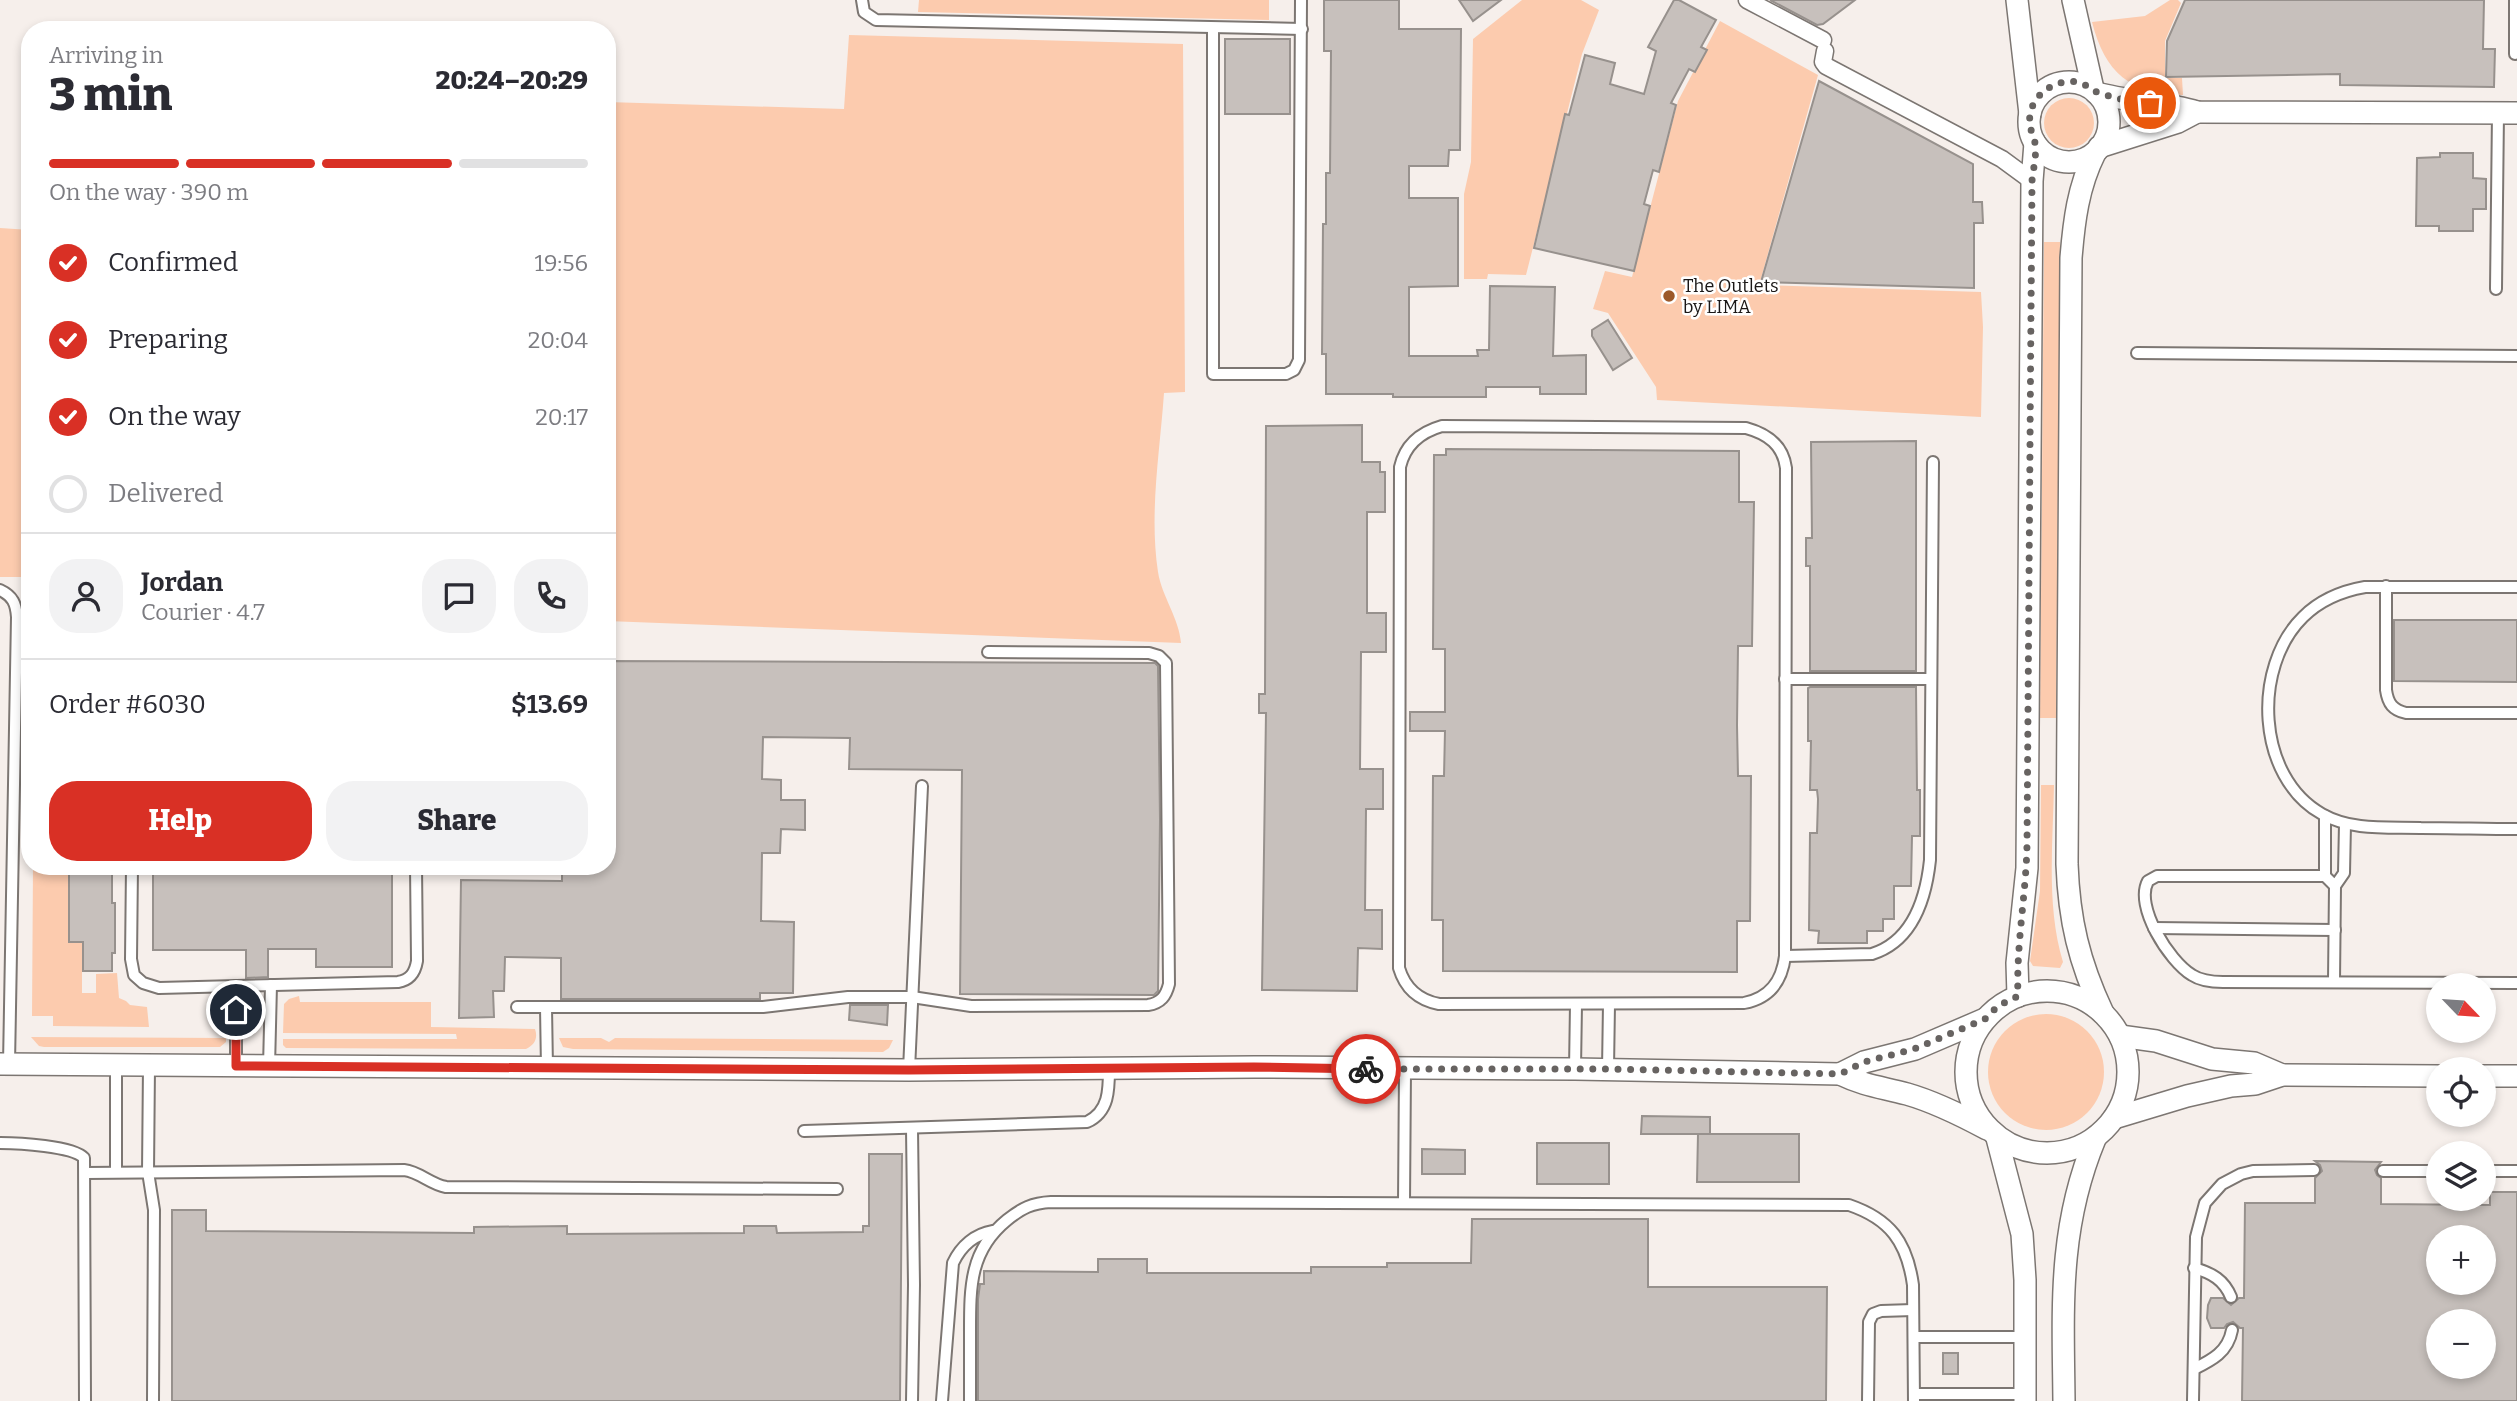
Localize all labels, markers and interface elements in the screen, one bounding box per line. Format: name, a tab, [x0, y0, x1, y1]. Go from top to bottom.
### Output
text: Arriving in	[49, 41, 163, 69]
text: 20:24–20:29	[436, 65, 588, 96]
text: 3 min	[49, 67, 172, 122]
pin	[2120, 73, 2180, 133]
icon: bag	[2131, 84, 2169, 122]
text: On the way · 390 m	[49, 178, 248, 206]
icon: check	[49, 244, 87, 282]
text: Confirmed	[108, 247, 238, 278]
text: 19:56	[535, 249, 588, 277]
place label: The Outlets by LIMA	[1683, 275, 1779, 318]
marker: The Outlets by LIMA	[1661, 288, 1677, 304]
icon: check	[49, 321, 87, 359]
text: Preparing	[108, 324, 228, 355]
text: 20:04	[528, 326, 588, 354]
icon: check	[49, 398, 87, 436]
text: On the way	[108, 401, 241, 432]
text: 20:17	[535, 403, 588, 431]
text: Delivered	[108, 478, 223, 509]
button: person	[49, 559, 123, 633]
button: chat	[422, 559, 496, 633]
button: phone	[514, 559, 588, 633]
text: Jordan	[141, 567, 223, 598]
text: Courier · 4.7	[141, 598, 265, 626]
text: Order #6030	[49, 689, 206, 720]
text: $13.69	[511, 689, 588, 720]
button: Help	[49, 781, 312, 861]
button: Share	[326, 781, 588, 861]
north arrow	[2426, 973, 2496, 1043]
map controls	[2426, 973, 2496, 1379]
pin	[206, 980, 266, 1040]
icon: home	[217, 991, 255, 1029]
courier	[1331, 1034, 1401, 1104]
icon: bike	[1347, 1050, 1385, 1088]
button: locate	[2426, 1057, 2496, 1127]
button: layers	[2426, 1141, 2496, 1211]
button: +	[2426, 1225, 2496, 1295]
button: −	[2426, 1309, 2496, 1379]

